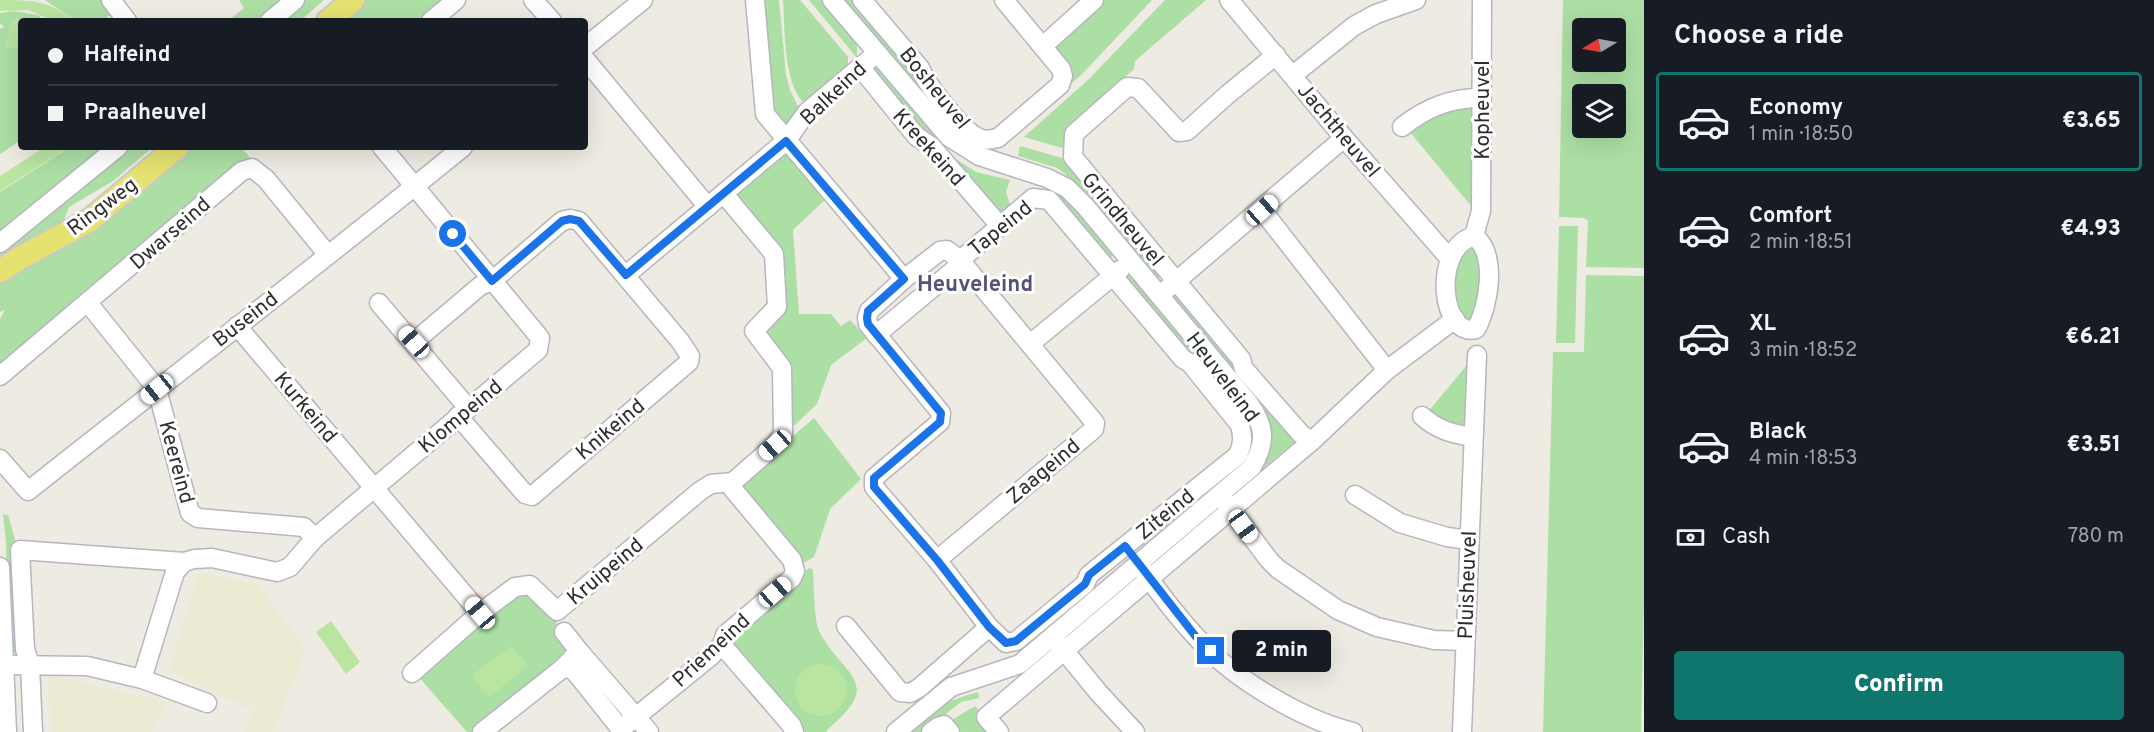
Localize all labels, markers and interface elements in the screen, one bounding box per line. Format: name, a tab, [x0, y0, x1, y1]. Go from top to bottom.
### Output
north arrow	[1572, 18, 1626, 72]
map controls	[1572, 18, 1626, 138]
text: Choose a ride	[1674, 19, 1844, 53]
text: Halfeind	[84, 42, 170, 69]
street label: Bosheuvel	[892, 42, 975, 136]
street label: Balkeind	[795, 56, 873, 132]
street label: Kopheuvel	[1470, 60, 1497, 160]
street label: Jachtheuvel	[1290, 78, 1385, 184]
button: layers	[1572, 84, 1626, 138]
icon: car	[1677, 95, 1731, 149]
text: Economy	[1749, 95, 1843, 122]
text: Praalheuvel	[84, 100, 207, 127]
street label: Kreekeind	[886, 103, 970, 193]
text: €3.65	[2062, 108, 2121, 135]
text: 1 min · 18:50	[1749, 122, 1853, 148]
street label: Grindheuvel	[1075, 167, 1169, 273]
street label: Ringweg	[62, 172, 144, 243]
car	[1243, 191, 1281, 229]
street label: Dwarseind	[125, 192, 217, 277]
street label: Tapeind	[963, 195, 1039, 263]
icon: car	[1677, 203, 1731, 257]
text: Comfort	[1749, 203, 1832, 230]
text: €4.93	[2060, 216, 2121, 243]
route start	[439, 220, 466, 247]
text: 2 min · 18:51	[1749, 230, 1853, 256]
district label: Heuveleind	[917, 272, 1033, 299]
street label: Buseind	[208, 286, 284, 354]
icon: car	[1677, 311, 1731, 365]
text: XL	[1749, 311, 1776, 338]
car	[395, 323, 433, 361]
text: €6.21	[2065, 324, 2121, 351]
street label: Heuveleind	[1179, 327, 1265, 428]
text: 3 min · 18:52	[1749, 338, 1857, 364]
street label: Kurkeind	[267, 367, 342, 449]
car	[137, 371, 177, 407]
street label: Klompeind	[413, 374, 509, 460]
street label: Knikeind	[571, 393, 651, 467]
street label: Keereind	[152, 418, 200, 507]
icon: car	[1677, 419, 1731, 473]
text: Black	[1749, 419, 1807, 446]
car	[756, 426, 794, 464]
text: €3.51	[2067, 432, 2121, 459]
street label: Zaageind	[1001, 433, 1087, 511]
text: 4 min · 18:53	[1749, 446, 1857, 472]
street label: Ziteind	[1131, 483, 1201, 547]
car	[1225, 506, 1261, 546]
icon: cash	[1674, 521, 1707, 554]
text: Cash	[1722, 524, 1771, 551]
text: 780 m	[2068, 524, 2124, 550]
street label: Pluisheuvel	[1453, 530, 1484, 640]
street label: Kruipeind	[562, 532, 650, 612]
car	[756, 573, 794, 611]
car	[462, 593, 498, 633]
street label: Priemeind	[667, 608, 757, 694]
callout: 2 min	[1232, 630, 1331, 672]
route end	[1197, 637, 1224, 664]
text: 2 min	[1255, 638, 1308, 664]
button: Confirm	[1674, 651, 2124, 720]

